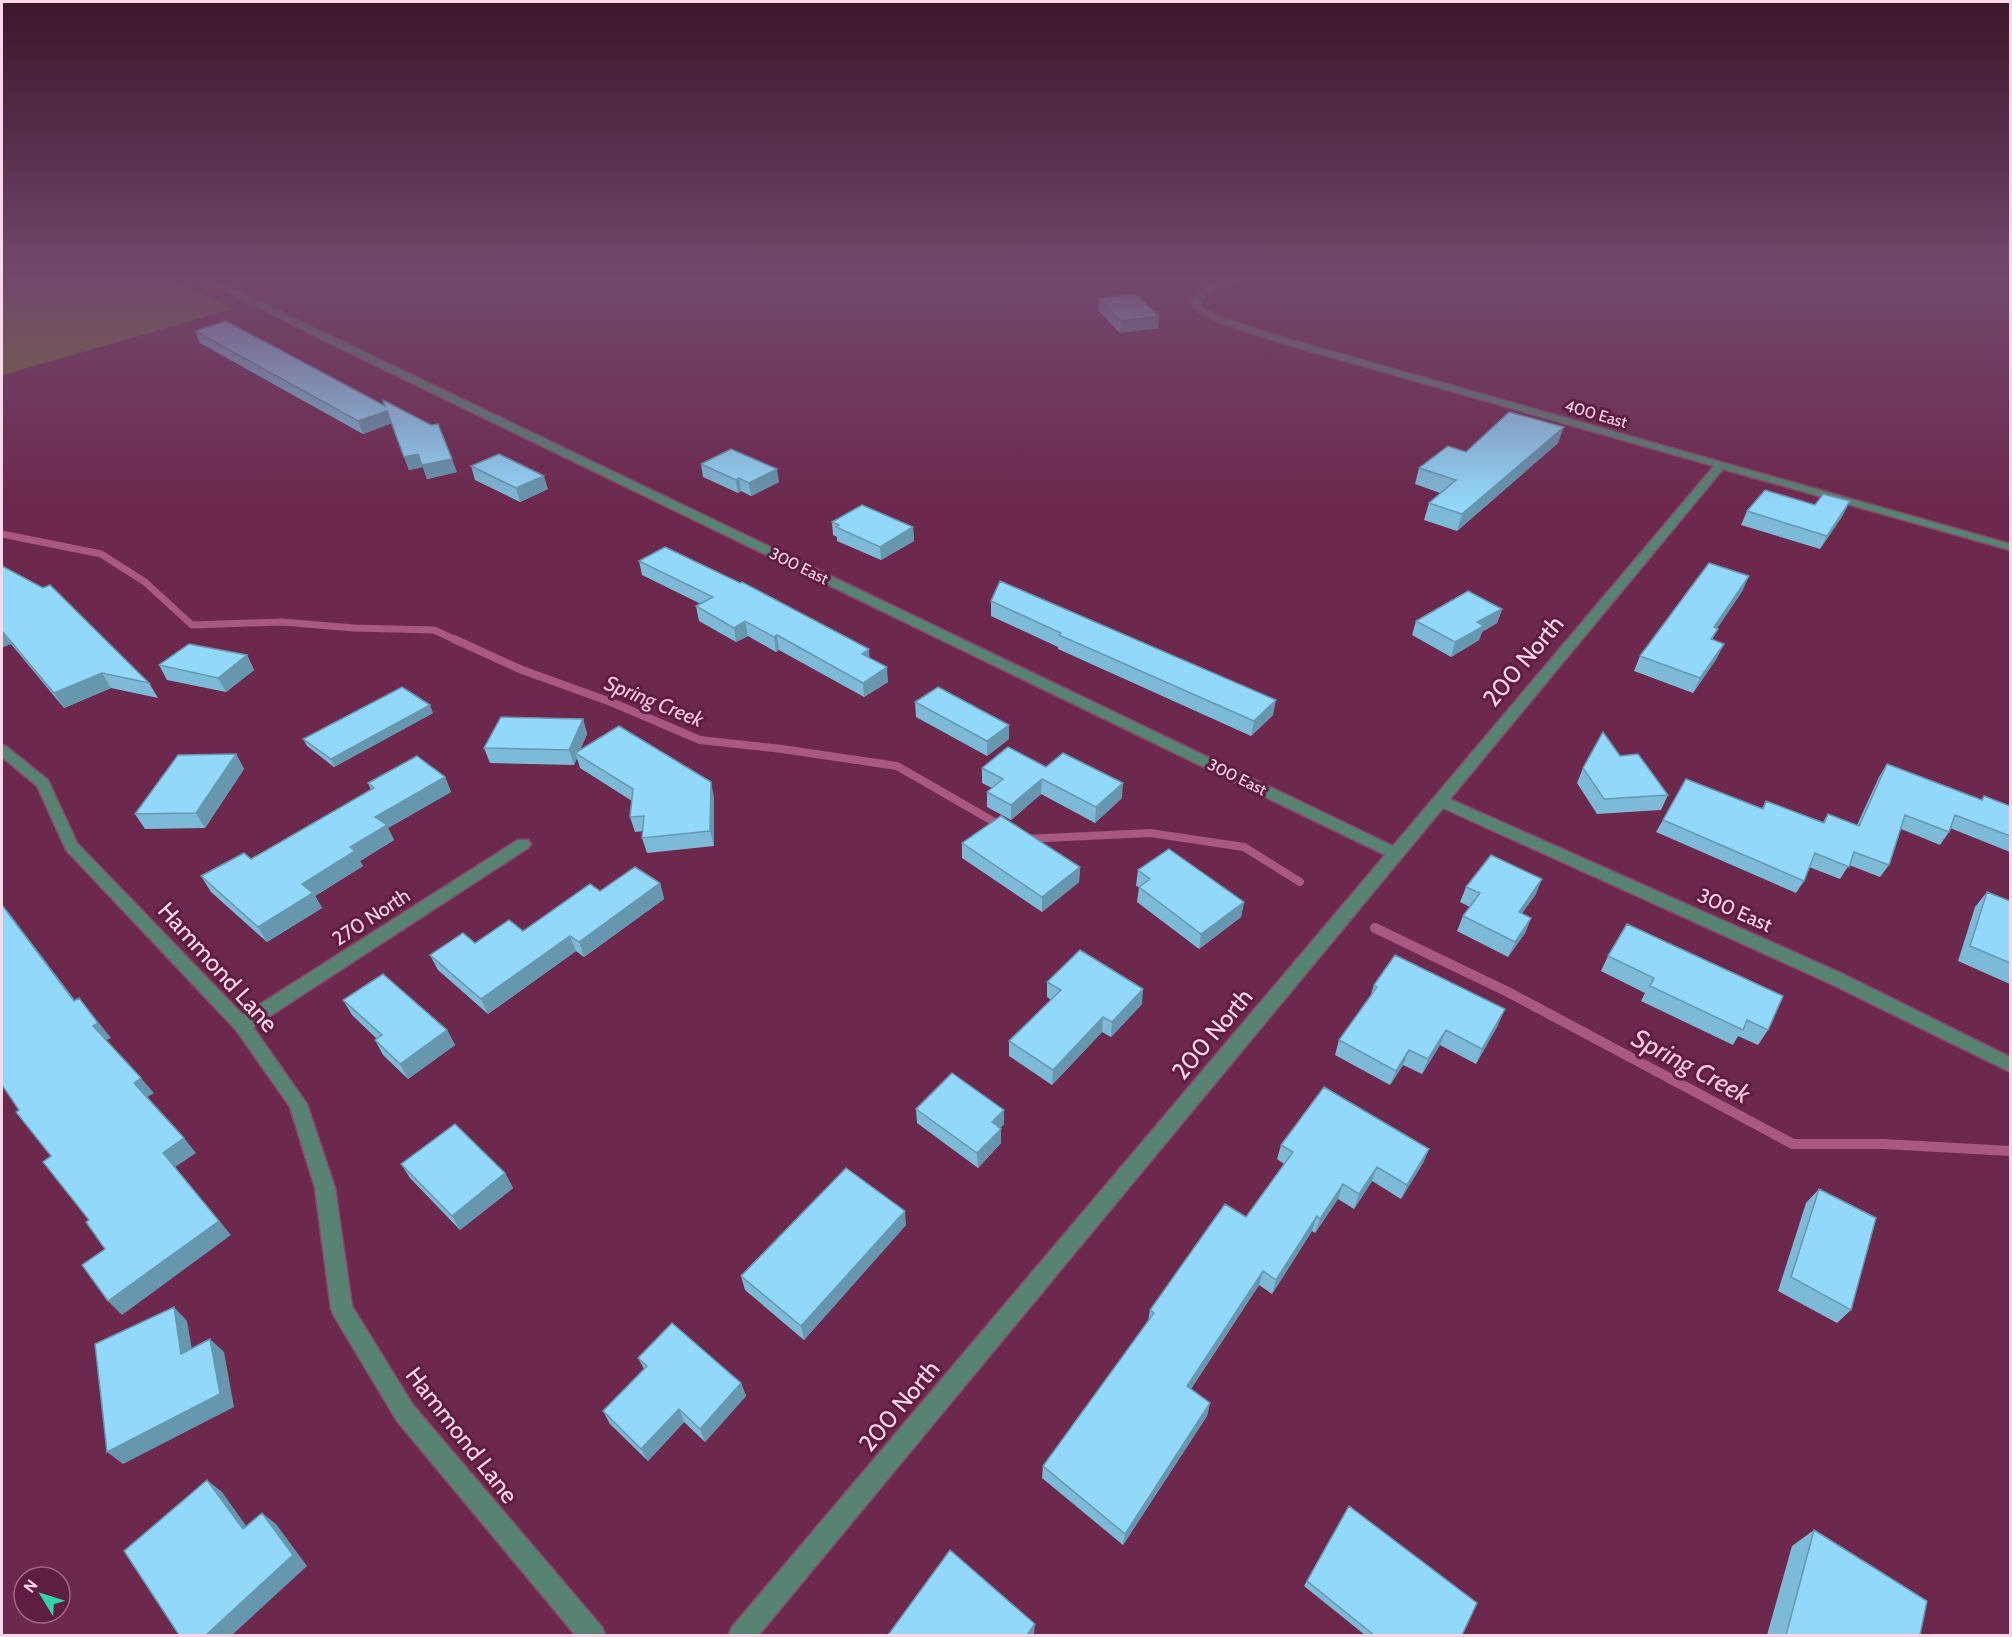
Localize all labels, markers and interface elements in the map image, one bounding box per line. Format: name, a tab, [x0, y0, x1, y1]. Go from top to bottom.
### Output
street label: 400 East	[1563, 396, 1630, 432]
street label: 300 East	[766, 544, 832, 589]
street label: 200 North	[1477, 610, 1569, 712]
water label: Spring Creek	[601, 670, 708, 732]
street label: 300 East	[1204, 755, 1270, 800]
street label: 270 North	[328, 883, 414, 951]
street label: 300 East	[1694, 883, 1776, 937]
street label: Hammond Lane	[152, 896, 284, 1038]
street label: 200 North	[1166, 983, 1258, 1085]
water label: Spring Creek	[1627, 1022, 1756, 1111]
street label: 200 North	[853, 1355, 945, 1457]
street label: Hammond Lane	[400, 1361, 524, 1509]
north arrow	[12, 1565, 72, 1625]
text: N	[20, 1576, 42, 1596]

